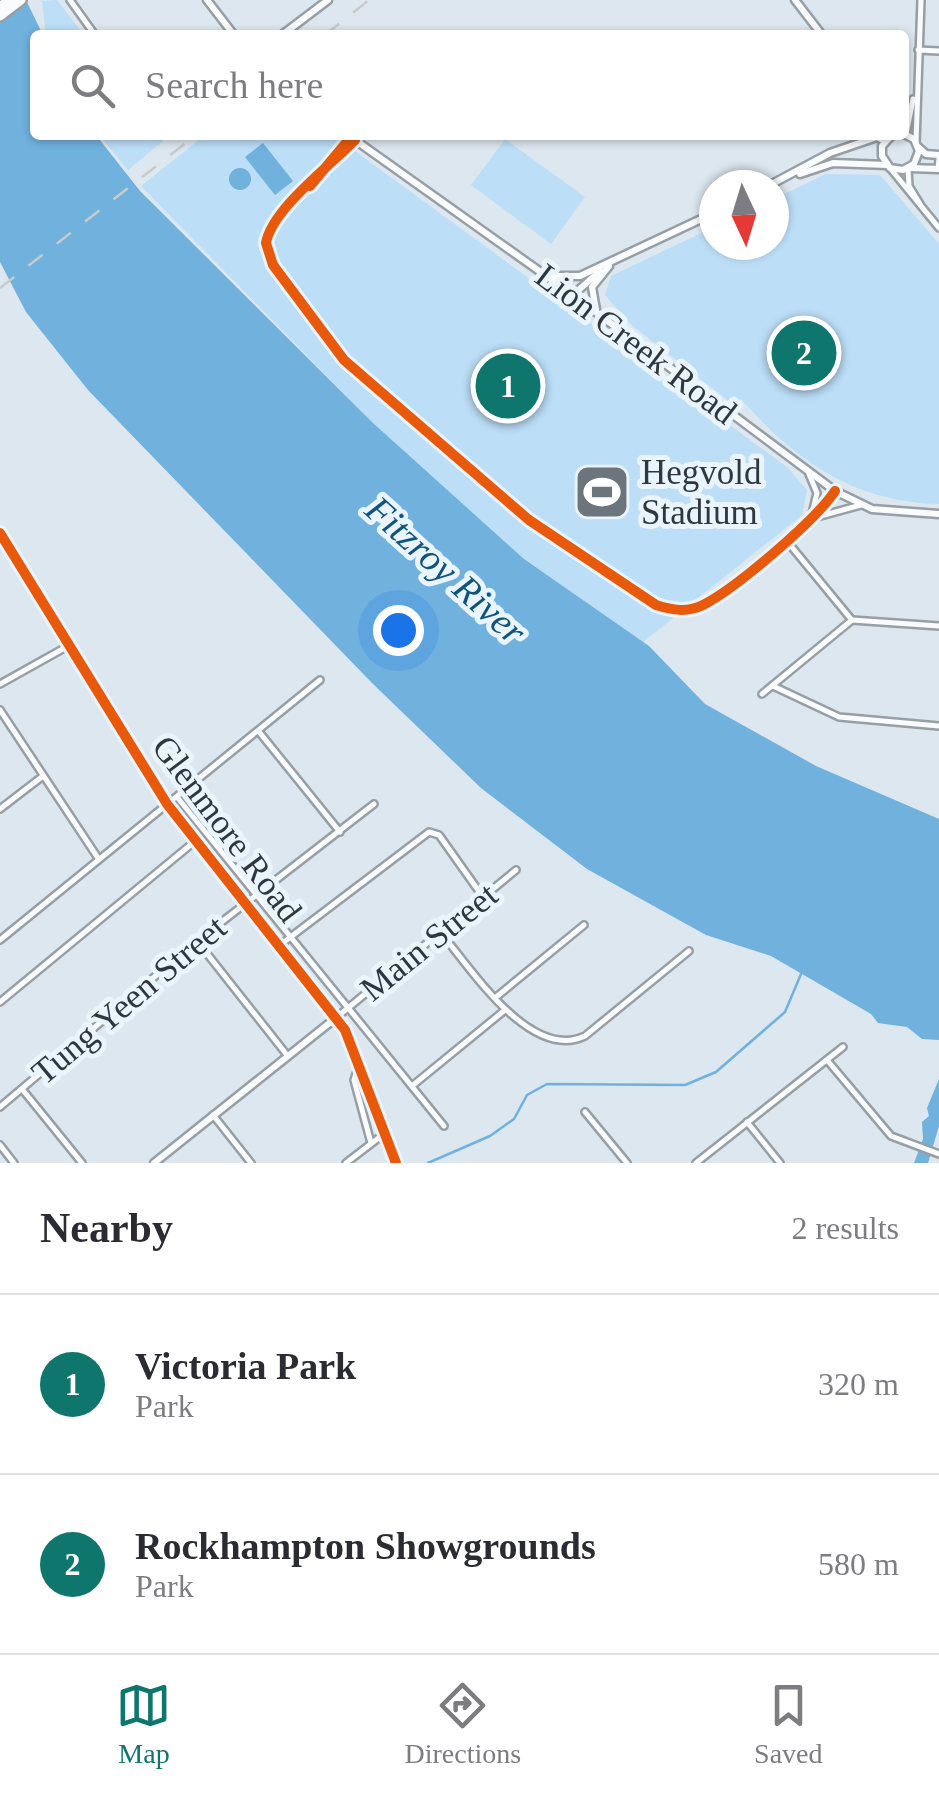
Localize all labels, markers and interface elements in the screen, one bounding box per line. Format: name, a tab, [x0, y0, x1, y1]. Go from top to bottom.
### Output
search box	[30, 30, 909, 140]
icon: search	[65, 58, 120, 113]
text: Search here	[145, 64, 323, 106]
north arrow	[699, 170, 789, 260]
street label: Lion Creek Road	[528, 256, 744, 432]
pin: 2	[772, 316, 836, 390]
pin: 1	[476, 348, 540, 424]
place label: Hegvold Stadium	[641, 453, 762, 532]
sports icon: Hegvold Stadium	[572, 462, 632, 522]
water label: Fitzroy River	[357, 487, 535, 653]
your location	[373, 605, 424, 656]
street label: Glenmore Road	[144, 728, 310, 930]
street label: Main Street	[353, 875, 505, 1009]
street label: Tung Yeen Street	[24, 907, 234, 1092]
text: Nearby	[40, 1205, 173, 1251]
text: 2 results	[791, 1210, 899, 1246]
text: Victoria Park	[135, 1345, 356, 1387]
text: 1	[65, 1366, 81, 1402]
text: 320 m	[818, 1366, 899, 1402]
text: Park	[135, 1388, 194, 1424]
text: Rockhampton Showgrounds	[135, 1525, 596, 1567]
text: 2	[65, 1546, 81, 1582]
text: 580 m	[818, 1546, 899, 1582]
text: Park	[135, 1568, 194, 1604]
tab: Map	[116, 1678, 171, 1770]
tab: Directions	[404, 1678, 521, 1770]
tab: Saved	[754, 1678, 823, 1770]

